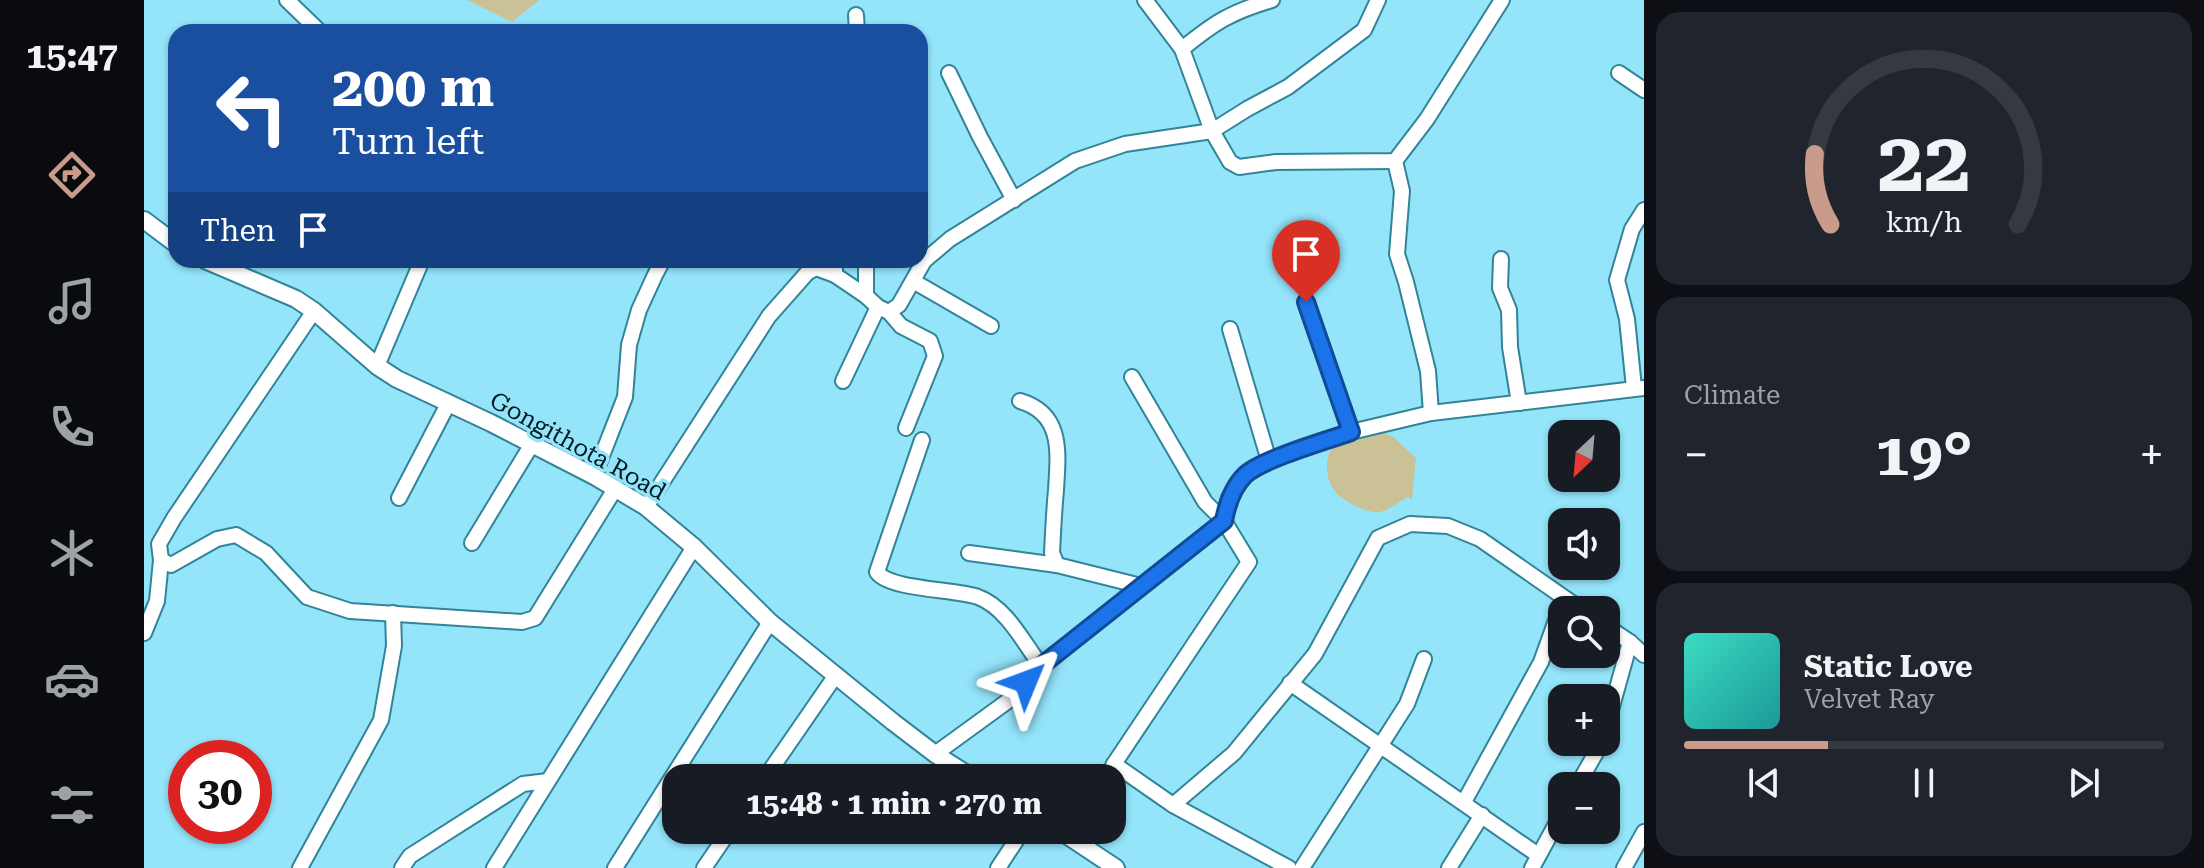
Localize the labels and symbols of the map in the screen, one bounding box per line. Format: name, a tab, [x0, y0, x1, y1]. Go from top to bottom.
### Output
pin	[1272, 220, 1340, 302]
street label: Gongithota Road	[485, 386, 671, 506]
north arrow	[1548, 420, 1620, 492]
position arrow	[984, 640, 1068, 724]
speed limit sign: 30	[168, 740, 272, 844]

